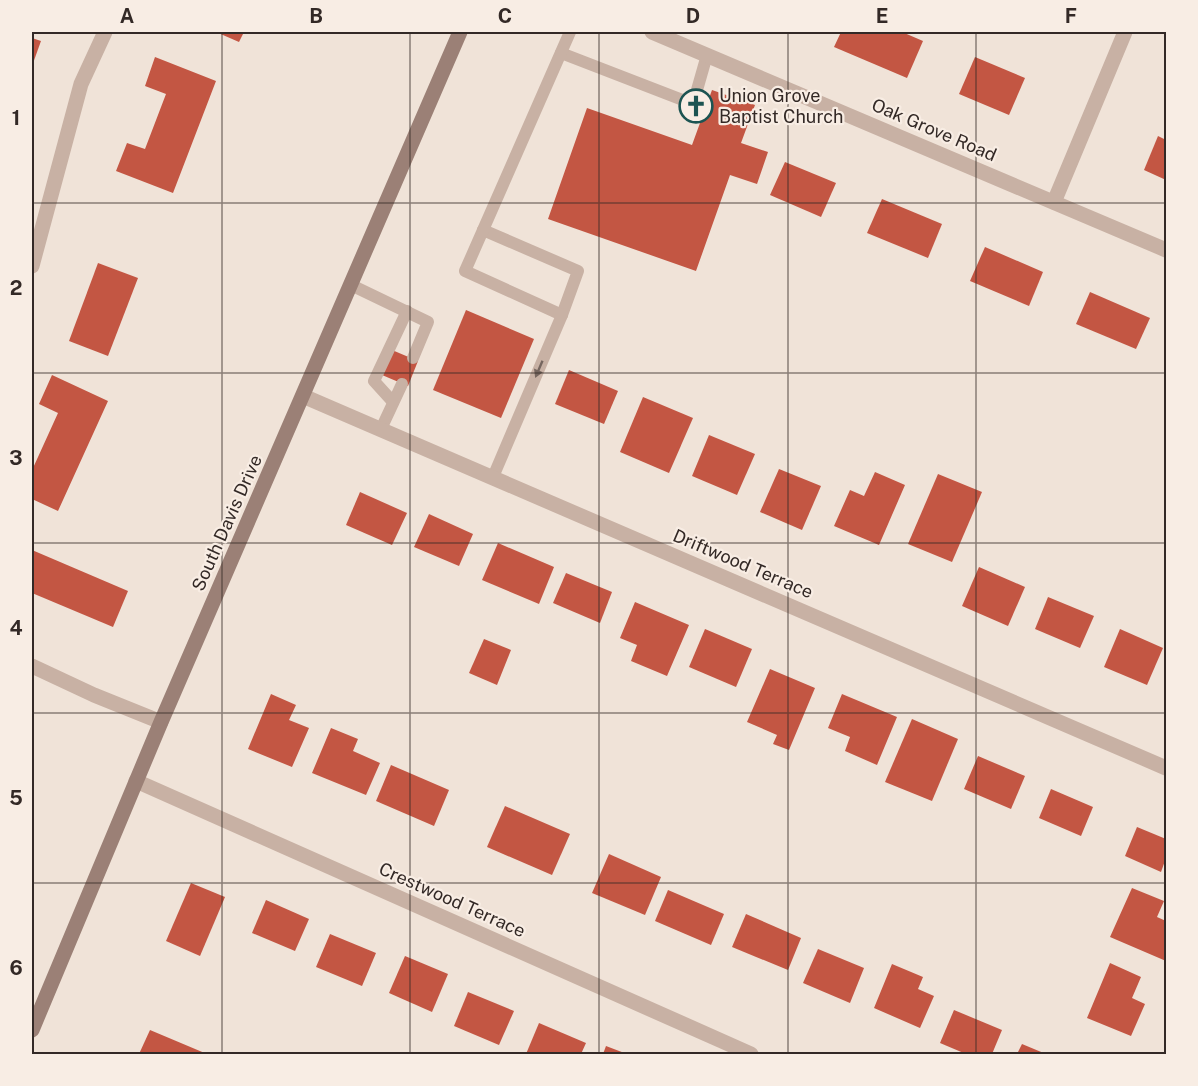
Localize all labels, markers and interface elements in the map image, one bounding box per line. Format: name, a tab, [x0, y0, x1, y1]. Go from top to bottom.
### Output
text: A	[120, 4, 134, 28]
text: B	[309, 4, 323, 28]
text: C	[498, 4, 512, 28]
text: D	[686, 4, 700, 28]
text: E	[876, 4, 888, 28]
text: F	[1065, 4, 1077, 28]
place label: Union Grove Baptist Church	[719, 85, 843, 127]
church icon: Union Grove Baptist Church	[678, 88, 714, 124]
street label: Oak Grove Road	[869, 94, 1000, 165]
text: 1	[12, 106, 20, 130]
text: 2	[10, 276, 22, 300]
one-way arrow	[534, 361, 544, 379]
text: 3	[9, 446, 23, 470]
street label: South Davis Drive	[187, 452, 266, 594]
street label: Driftwood Terrace	[670, 525, 816, 603]
text: 4	[9, 616, 23, 640]
text: 5	[9, 786, 23, 810]
street label: Crestwood Terrace	[376, 858, 529, 941]
text: 6	[9, 956, 23, 980]

